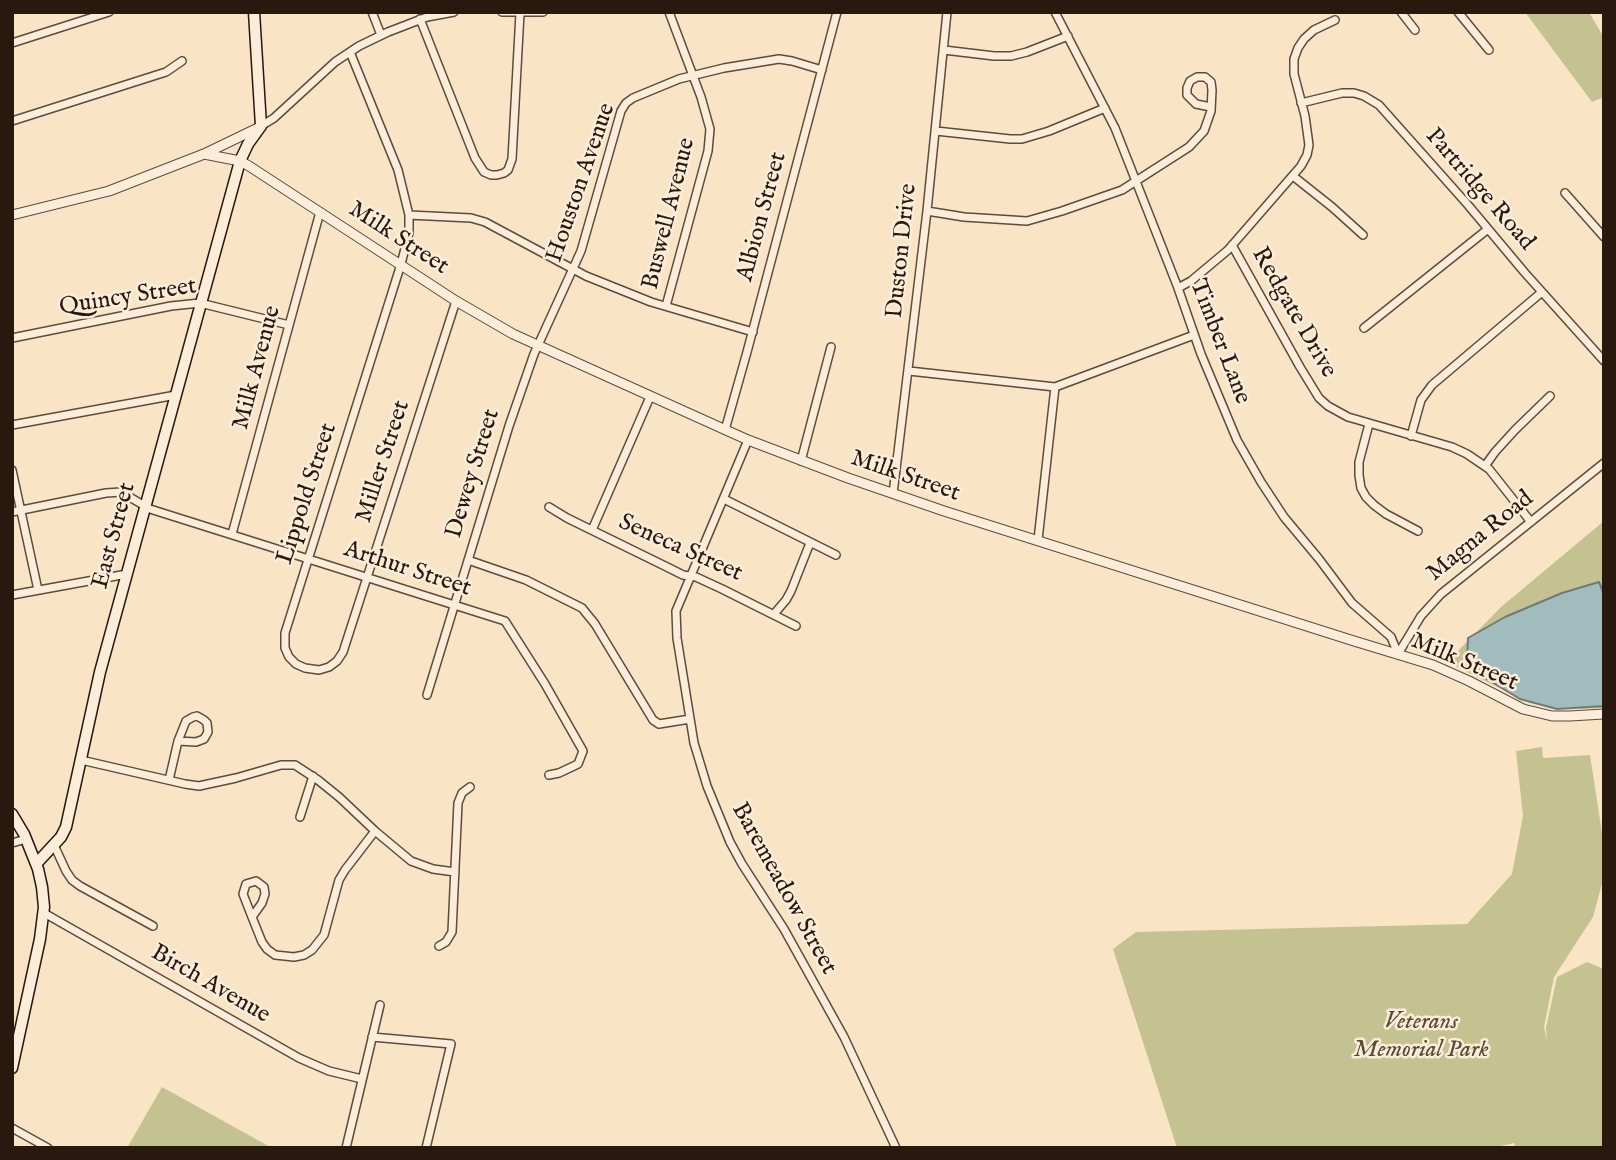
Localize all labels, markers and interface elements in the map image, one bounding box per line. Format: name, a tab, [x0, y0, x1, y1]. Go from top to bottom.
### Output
street label: Houston Avenue	[541, 100, 623, 266]
street label: Partridge Road	[1418, 123, 1540, 257]
street label: Buswell Avenue	[637, 135, 703, 293]
street label: Albion Street	[732, 149, 794, 285]
street label: Duston Drive	[882, 182, 924, 320]
street label: Milk Street	[343, 196, 453, 282]
street label: Redgate Drive	[1244, 243, 1342, 383]
street label: Quincy Street	[57, 273, 199, 323]
street label: Timber Lane	[1182, 275, 1256, 409]
street label: Milk Avenue	[228, 303, 288, 433]
street label: Miller Street	[351, 397, 417, 527]
street label: Dewey Street	[441, 406, 507, 542]
street label: Lippold Street	[272, 420, 344, 568]
street label: Milk Street	[847, 445, 963, 509]
street label: East Street	[87, 480, 143, 592]
street label: Magna Road	[1422, 485, 1540, 589]
street label: Seneca Street	[614, 509, 746, 589]
street label: Arthur Street	[340, 536, 474, 604]
street label: Milk Street	[1406, 628, 1522, 698]
street label: Baremeadow Street	[724, 798, 842, 980]
street label: Birch Avenue	[145, 939, 275, 1031]
park label: Veterans Memorial Park	[1353, 1009, 1489, 1065]

